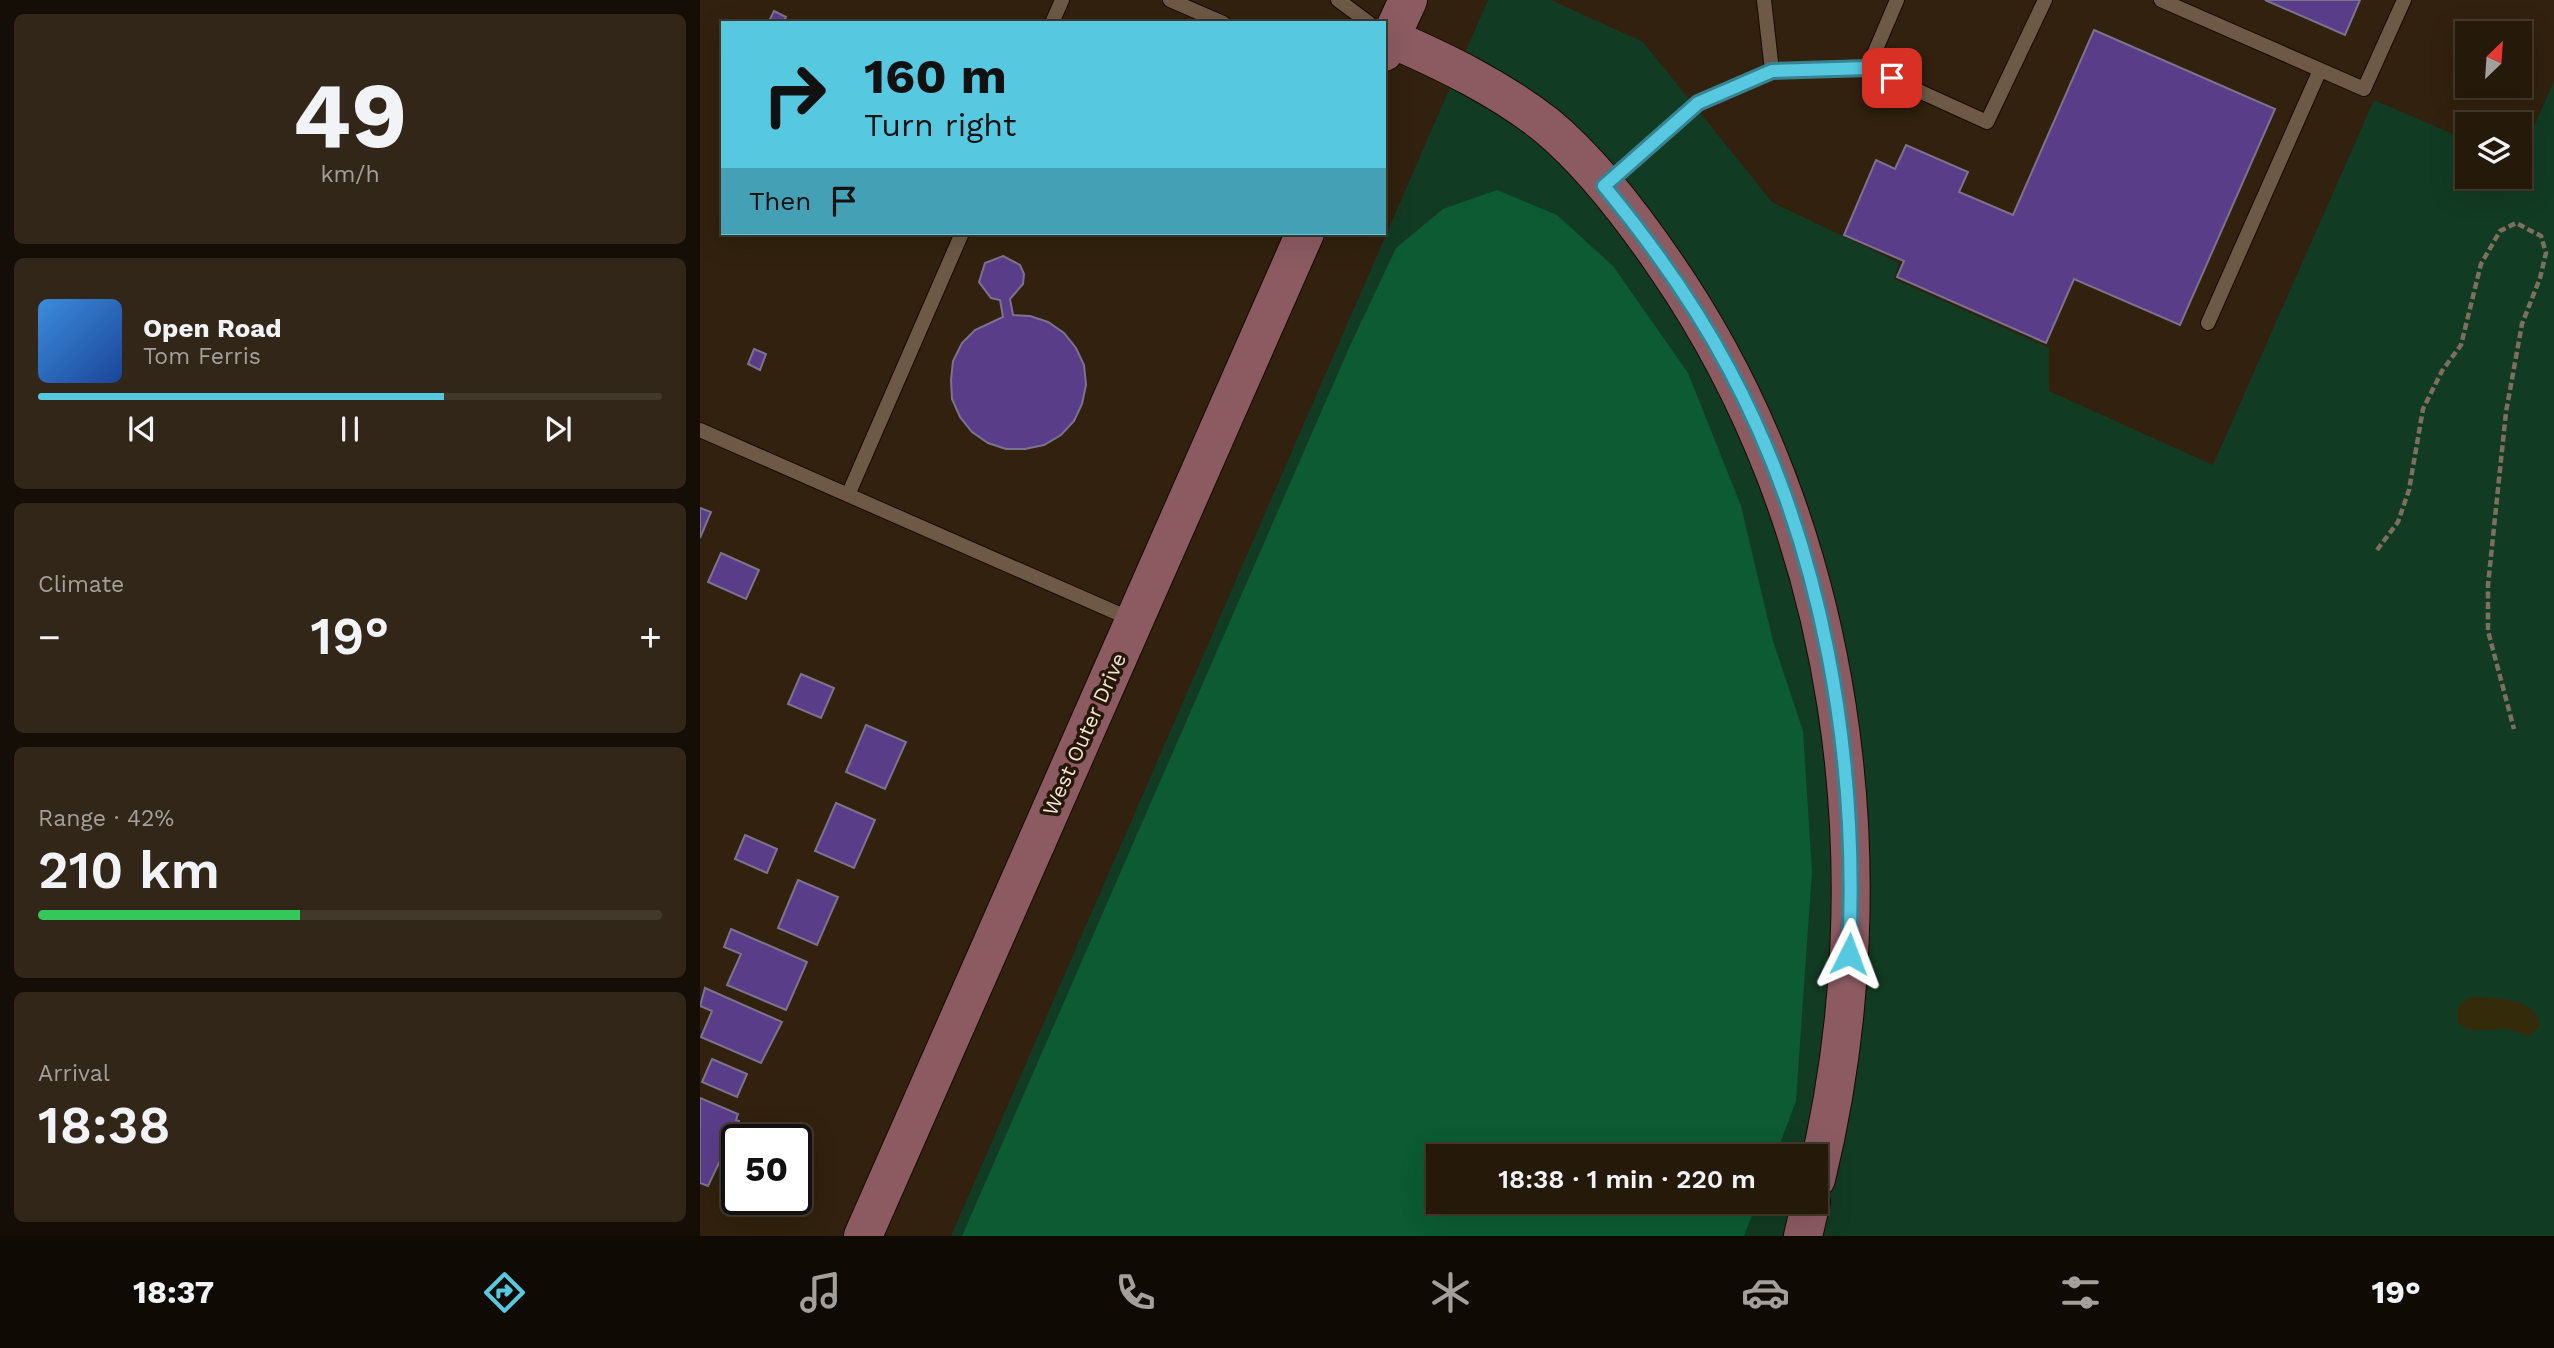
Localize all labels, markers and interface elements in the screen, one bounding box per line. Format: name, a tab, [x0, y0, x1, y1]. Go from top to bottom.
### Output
north arrow	[2455, 21, 2532, 98]
map controls	[2455, 21, 2532, 189]
text: 160 m	[864, 47, 1007, 105]
pin	[1862, 48, 1922, 108]
icon: right	[749, 49, 840, 140]
icon: arrive	[1873, 59, 1911, 97]
text: 49	[293, 62, 407, 169]
text: Turn right	[864, 106, 1016, 144]
button: layers	[2455, 112, 2532, 189]
text: km/h	[320, 161, 380, 188]
icon: arrive	[825, 182, 863, 220]
text: Then	[749, 186, 811, 216]
text: Open Road	[143, 313, 281, 343]
text: Tom Ferris	[143, 343, 261, 370]
icon: previous	[123, 410, 161, 448]
icon: pause	[331, 410, 369, 448]
icon: next	[539, 410, 577, 448]
text: Climate	[38, 571, 124, 598]
text: 19°	[311, 606, 389, 667]
text: −	[38, 615, 61, 659]
text: +	[639, 615, 662, 659]
street label: West Outer Drive	[1037, 649, 1131, 819]
text: Range · 42%	[38, 805, 174, 832]
text: 210 km	[38, 840, 220, 901]
position arrow	[1812, 917, 1886, 991]
text: Arrival	[38, 1060, 110, 1087]
text: 18:38	[38, 1095, 171, 1156]
speed limit sign: 50	[721, 1124, 812, 1215]
text: 18:38 · 1 min · 220 m	[1498, 1164, 1756, 1194]
icon: directions	[480, 1268, 529, 1317]
icon: music	[796, 1268, 845, 1317]
icon: phone	[1111, 1268, 1160, 1317]
icon: climate	[1426, 1268, 1475, 1317]
icon: car	[1741, 1268, 1790, 1317]
icon: filters	[2056, 1268, 2105, 1317]
text: 18:37	[133, 1273, 214, 1311]
text: 19°	[2371, 1273, 2421, 1311]

